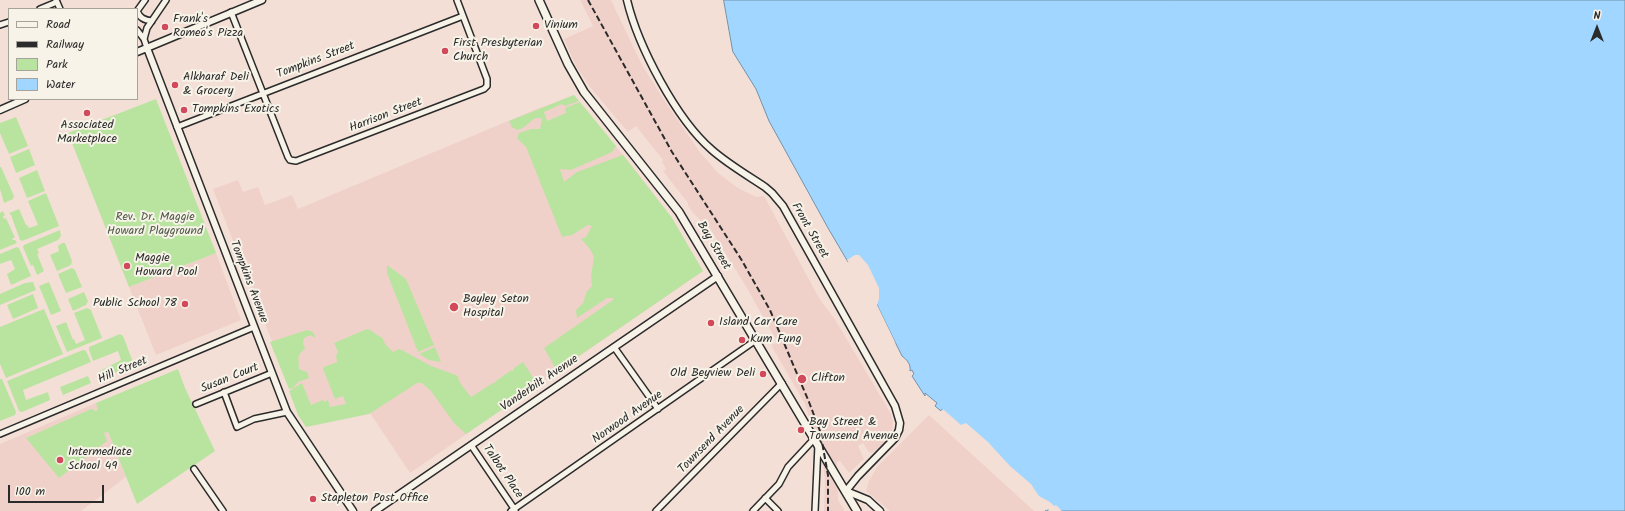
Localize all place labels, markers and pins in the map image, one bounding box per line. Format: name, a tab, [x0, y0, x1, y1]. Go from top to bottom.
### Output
place label: Frank's Romeo's Pizza	[173, 13, 243, 41]
place label: Vinium	[544, 19, 578, 33]
marker: Vinium	[531, 21, 541, 31]
marker: Frank's Romeo's Pizza	[160, 22, 170, 32]
place label: First Presbyterian Church	[453, 37, 542, 65]
marker: First Presbyterian Church	[440, 46, 450, 56]
place label: Alkharaf Deli & Grocery	[183, 71, 249, 99]
marker: Alkharaf Deli & Grocery	[170, 80, 180, 90]
place label: Tompkins Exotics	[192, 103, 279, 117]
marker: Tompkins Exotics	[179, 105, 189, 115]
marker: Associated Marketplace	[82, 108, 92, 118]
place label: Associated Marketplace	[57, 119, 117, 147]
place label: Maggie Howard Pool	[135, 252, 197, 280]
marker: Maggie Howard Pool	[122, 261, 132, 271]
place label: Bayley Seton Hospital	[463, 293, 529, 321]
place label: Public School 78	[93, 297, 177, 311]
marker: Public School 78	[180, 299, 190, 309]
marker: Bayley Seton Hospital	[448, 301, 460, 313]
place label: Island Car Care	[719, 316, 797, 330]
marker: Island Car Care	[706, 318, 716, 328]
place label: Kum Fung	[750, 333, 801, 347]
marker: Kum Fung	[737, 335, 747, 345]
place label: Old Beyview Deli	[670, 367, 755, 381]
marker: Old Beyview Deli	[758, 369, 768, 379]
place label: Clifton	[811, 372, 845, 386]
marker: Clifton	[796, 373, 808, 385]
place label: Bay Street & Townsend Avenue	[809, 416, 898, 444]
marker: Bay Street & Townsend Avenue	[796, 425, 806, 435]
place label: Intermediate School 49	[68, 446, 132, 474]
marker: Intermediate School 49	[55, 455, 65, 465]
place label: Stapleton Post Office	[321, 492, 428, 506]
marker: Stapleton Post Office	[308, 494, 318, 504]

